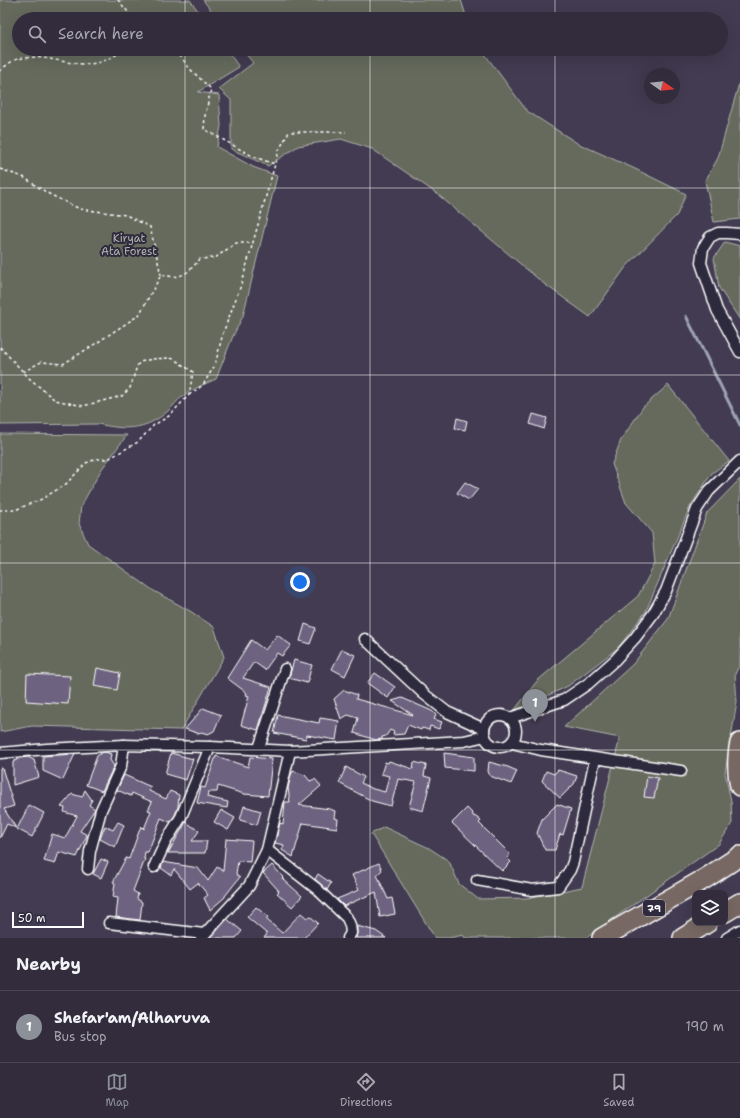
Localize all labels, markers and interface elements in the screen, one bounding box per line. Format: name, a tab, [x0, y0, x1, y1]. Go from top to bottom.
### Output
search box	[12, 12, 728, 56]
icon: search	[26, 23, 48, 45]
text: Search here	[58, 24, 144, 44]
north arrow	[644, 68, 680, 104]
park label: Kiryat Ata Forest	[101, 231, 157, 259]
your location	[290, 572, 310, 592]
pin: 1	[522, 689, 548, 722]
map controls	[692, 890, 728, 926]
button: layers	[692, 890, 728, 926]
road number: 79	[643, 900, 665, 916]
scale bar	[12, 910, 84, 929]
text: 50 m	[18, 911, 46, 926]
text: Nearby	[16, 953, 81, 975]
text: Shefar'am/Alharuva	[54, 1008, 210, 1028]
text: 1	[26, 1018, 32, 1035]
text: 190 m	[685, 1018, 724, 1035]
text: Bus stop	[54, 1028, 106, 1045]
tab: Map	[105, 1071, 129, 1110]
tab: Directions	[340, 1071, 392, 1110]
tab: Saved	[603, 1071, 635, 1110]

